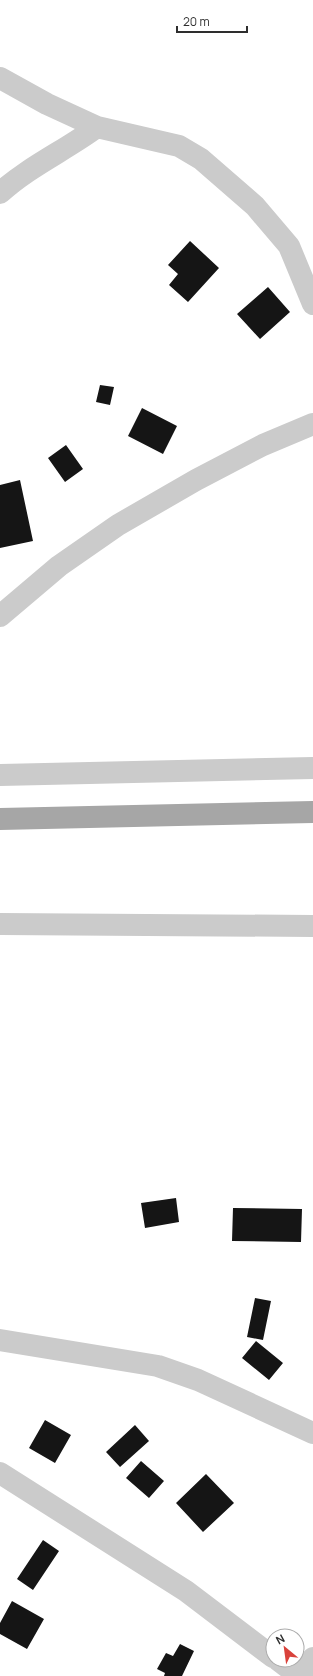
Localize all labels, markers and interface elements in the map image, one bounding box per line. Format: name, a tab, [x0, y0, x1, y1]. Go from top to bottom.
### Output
scale bar	[177, 8, 247, 34]
text: 20 m	[183, 13, 210, 30]
north arrow	[265, 1628, 305, 1668]
text: N	[273, 1630, 287, 1647]

